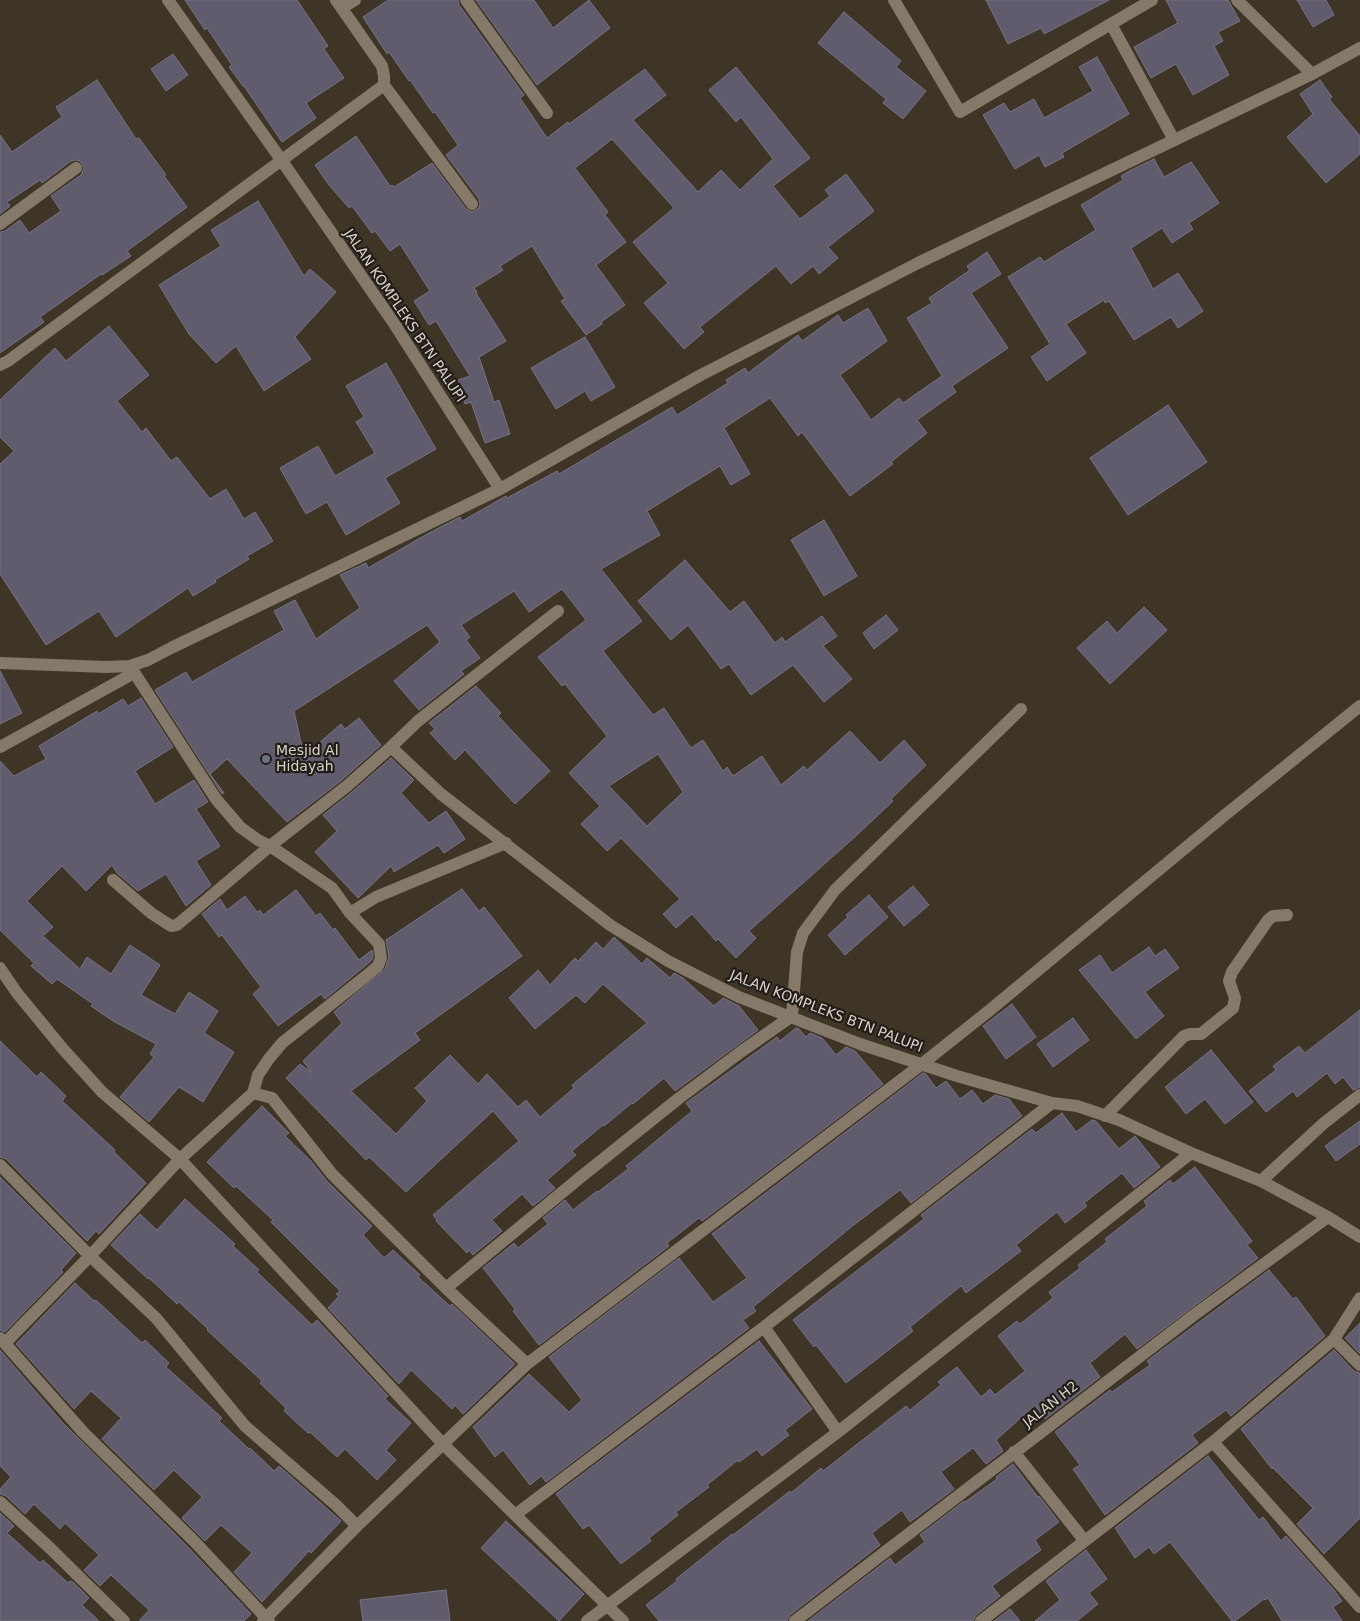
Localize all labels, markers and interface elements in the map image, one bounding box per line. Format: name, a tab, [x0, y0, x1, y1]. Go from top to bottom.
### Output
street label: JALAN KOMPLEKS BTN PALUPI	[340, 226, 468, 406]
place label: Mesjid Al Hidayah	[276, 743, 339, 776]
marker: Mesjid Al Hidayah	[260, 753, 272, 765]
street label: JALAN KOMPLEKS BTN PALUPI	[727, 967, 925, 1057]
street label: JALAN H2	[1020, 1378, 1082, 1432]

